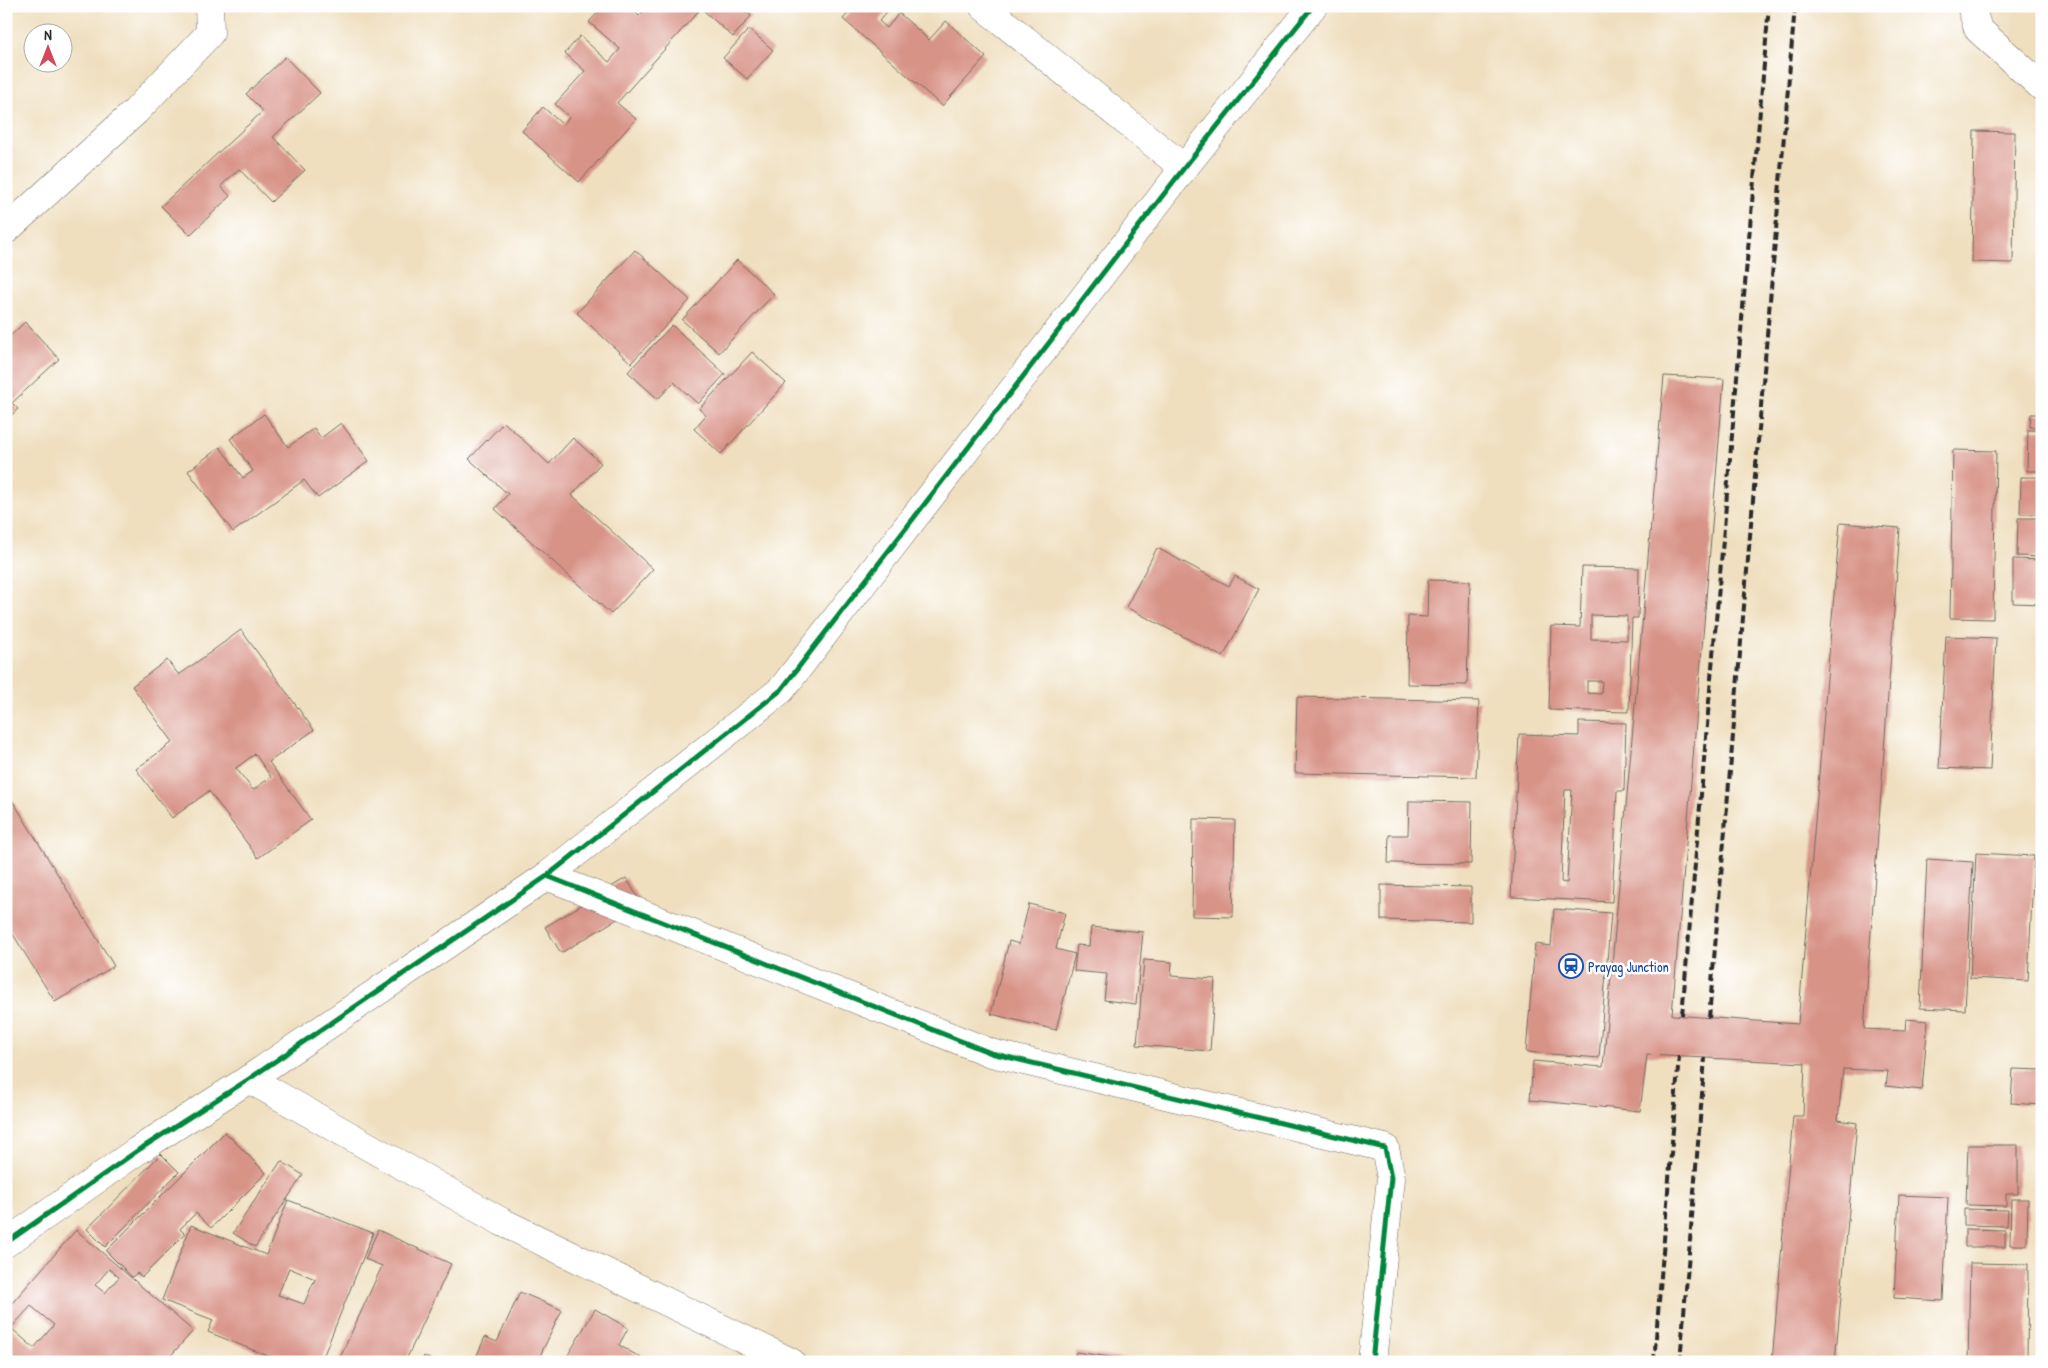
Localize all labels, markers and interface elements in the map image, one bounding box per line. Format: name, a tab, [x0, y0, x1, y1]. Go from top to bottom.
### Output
north arrow	[22, 22, 72, 72]
text: N	[44, 25, 52, 44]
station icon: Prayag Junction	[1558, 953, 1584, 979]
place label: Prayag Junction	[1588, 957, 1669, 977]

